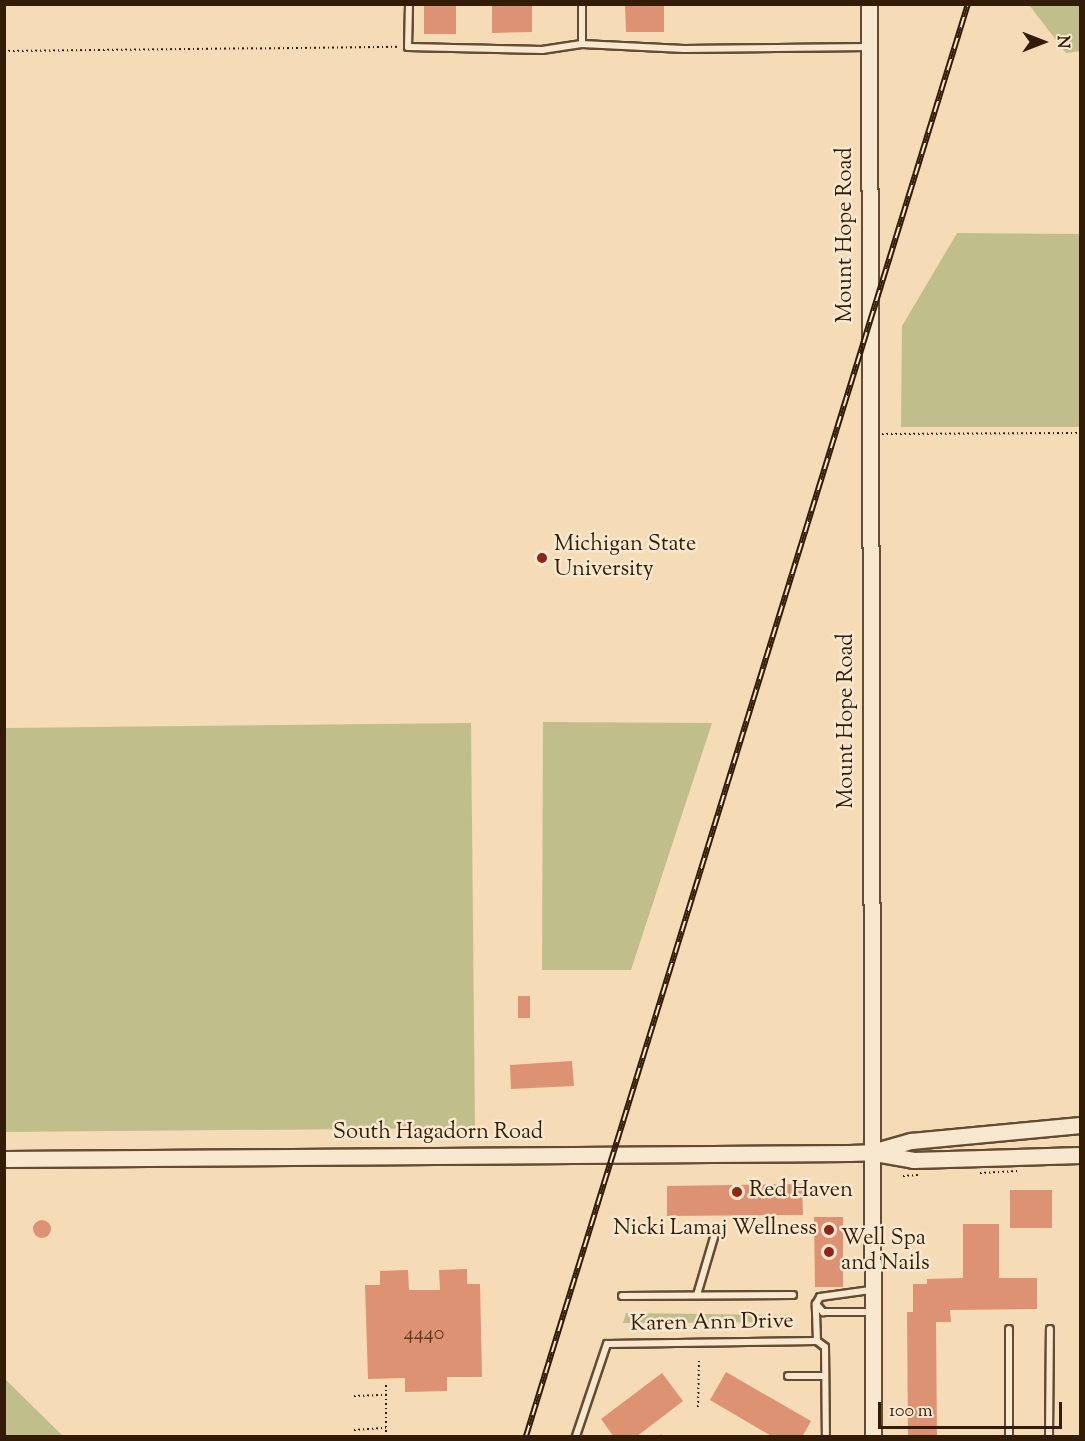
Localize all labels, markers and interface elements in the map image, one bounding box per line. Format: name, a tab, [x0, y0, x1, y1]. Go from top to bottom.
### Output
north arrow	[1013, 12, 1073, 72]
text: N	[1050, 36, 1073, 48]
street label: Mount Hope Road	[834, 147, 860, 323]
place label: Michigan State University	[554, 532, 696, 584]
marker: Michigan State University	[535, 551, 549, 565]
street label: Mount Hope Road	[835, 633, 861, 809]
street label: South Hagadorn Road	[333, 1121, 543, 1147]
place label: Red Haven	[749, 1179, 853, 1205]
marker: Red Haven	[730, 1185, 744, 1199]
place label: Nicki Lamaj Wellness	[613, 1217, 817, 1243]
marker: Nicki Lamaj Wellness	[822, 1223, 836, 1237]
place label: Well Spa and Nails	[841, 1226, 930, 1278]
marker: Well Spa and Nails	[822, 1245, 836, 1259]
street label: Karen Ann Drive	[630, 1309, 794, 1339]
house number: 4440	[404, 1322, 444, 1346]
scale bar	[881, 1390, 1066, 1428]
text: 100 m	[889, 1399, 933, 1425]

